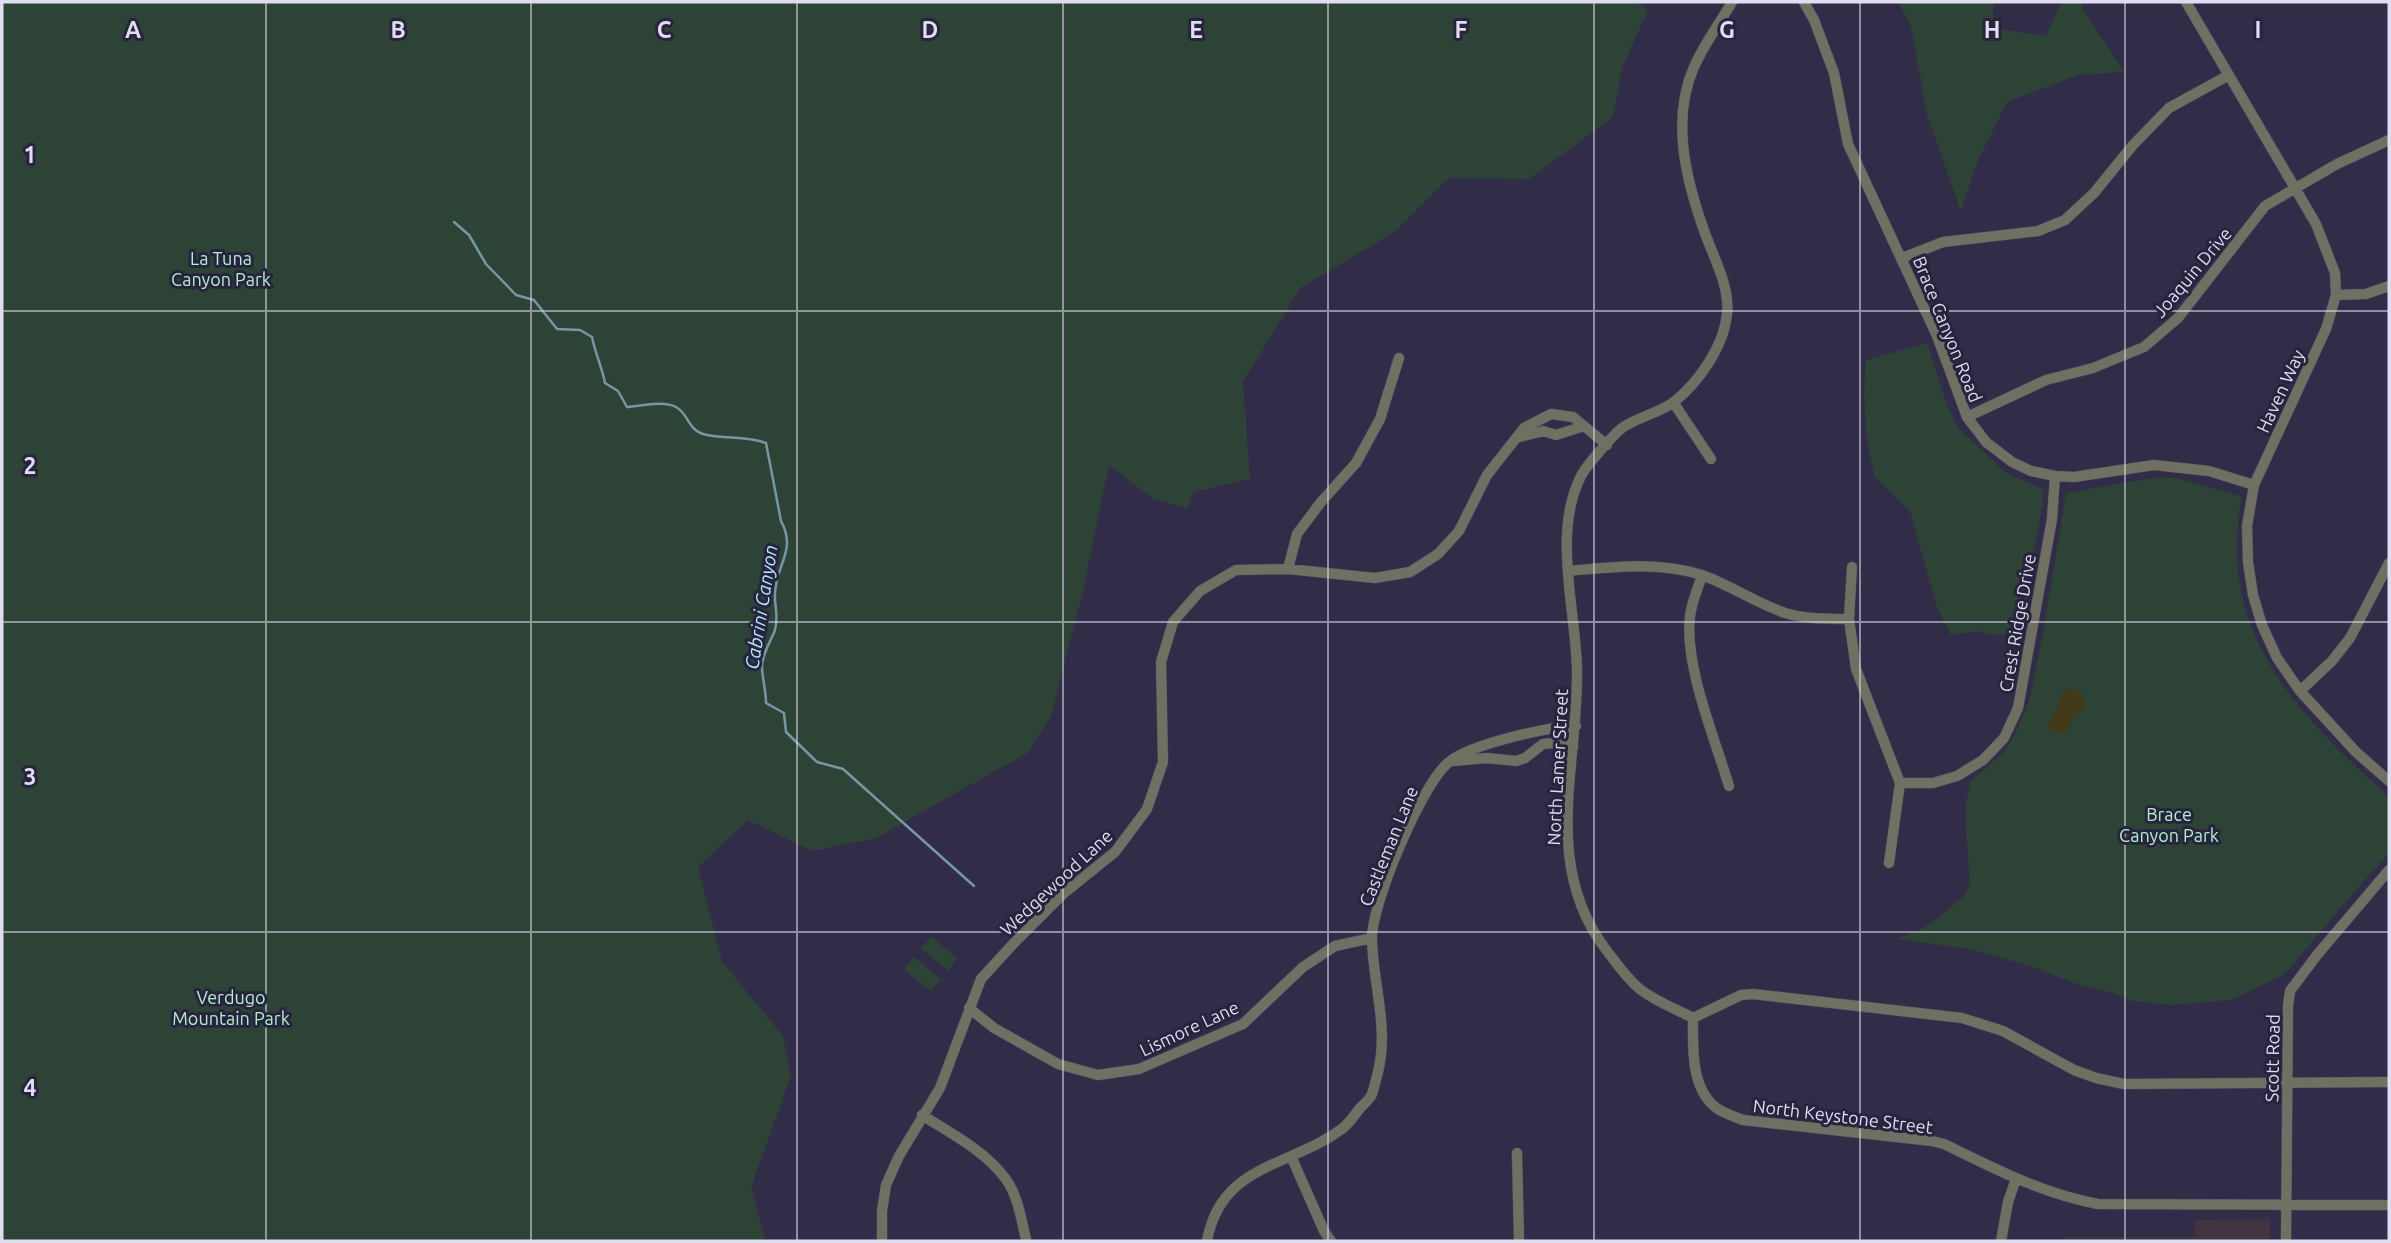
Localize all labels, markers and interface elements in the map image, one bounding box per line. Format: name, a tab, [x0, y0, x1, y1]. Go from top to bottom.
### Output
text: A	[125, 17, 141, 42]
text: B	[390, 17, 406, 42]
text: C	[657, 17, 672, 42]
text: D	[922, 17, 938, 42]
text: E	[1189, 17, 1203, 42]
text: F	[1455, 17, 1468, 42]
text: G	[1719, 17, 1735, 42]
text: H	[1984, 17, 2000, 42]
text: I	[2255, 17, 2261, 42]
text: 1	[24, 142, 36, 167]
street label: Joaquin Drive	[2149, 223, 2235, 321]
park label: La Tuna Canyon Park	[171, 248, 271, 289]
street label: Brace Canyon Road	[1910, 253, 1986, 405]
street label: Haven Way	[2252, 346, 2308, 436]
text: 2	[24, 453, 36, 478]
water label: Cabrini Canyon	[740, 543, 782, 671]
street label: Crest Ridge Drive	[1995, 552, 2039, 694]
street label: North Lamer Street	[1543, 688, 1571, 846]
text: 3	[24, 764, 36, 789]
street label: Castleman Lane	[1355, 783, 1421, 909]
park label: Brace Canyon Park	[2119, 804, 2219, 845]
street label: Wedgewood Lane	[996, 825, 1116, 939]
park label: Verdugo Mountain Park	[172, 987, 290, 1028]
street label: Lismore Lane	[1136, 996, 1242, 1060]
street label: Scott Road	[2261, 1014, 2283, 1102]
text: 4	[24, 1075, 37, 1100]
street label: North Keystone Street	[1752, 1095, 1934, 1137]

